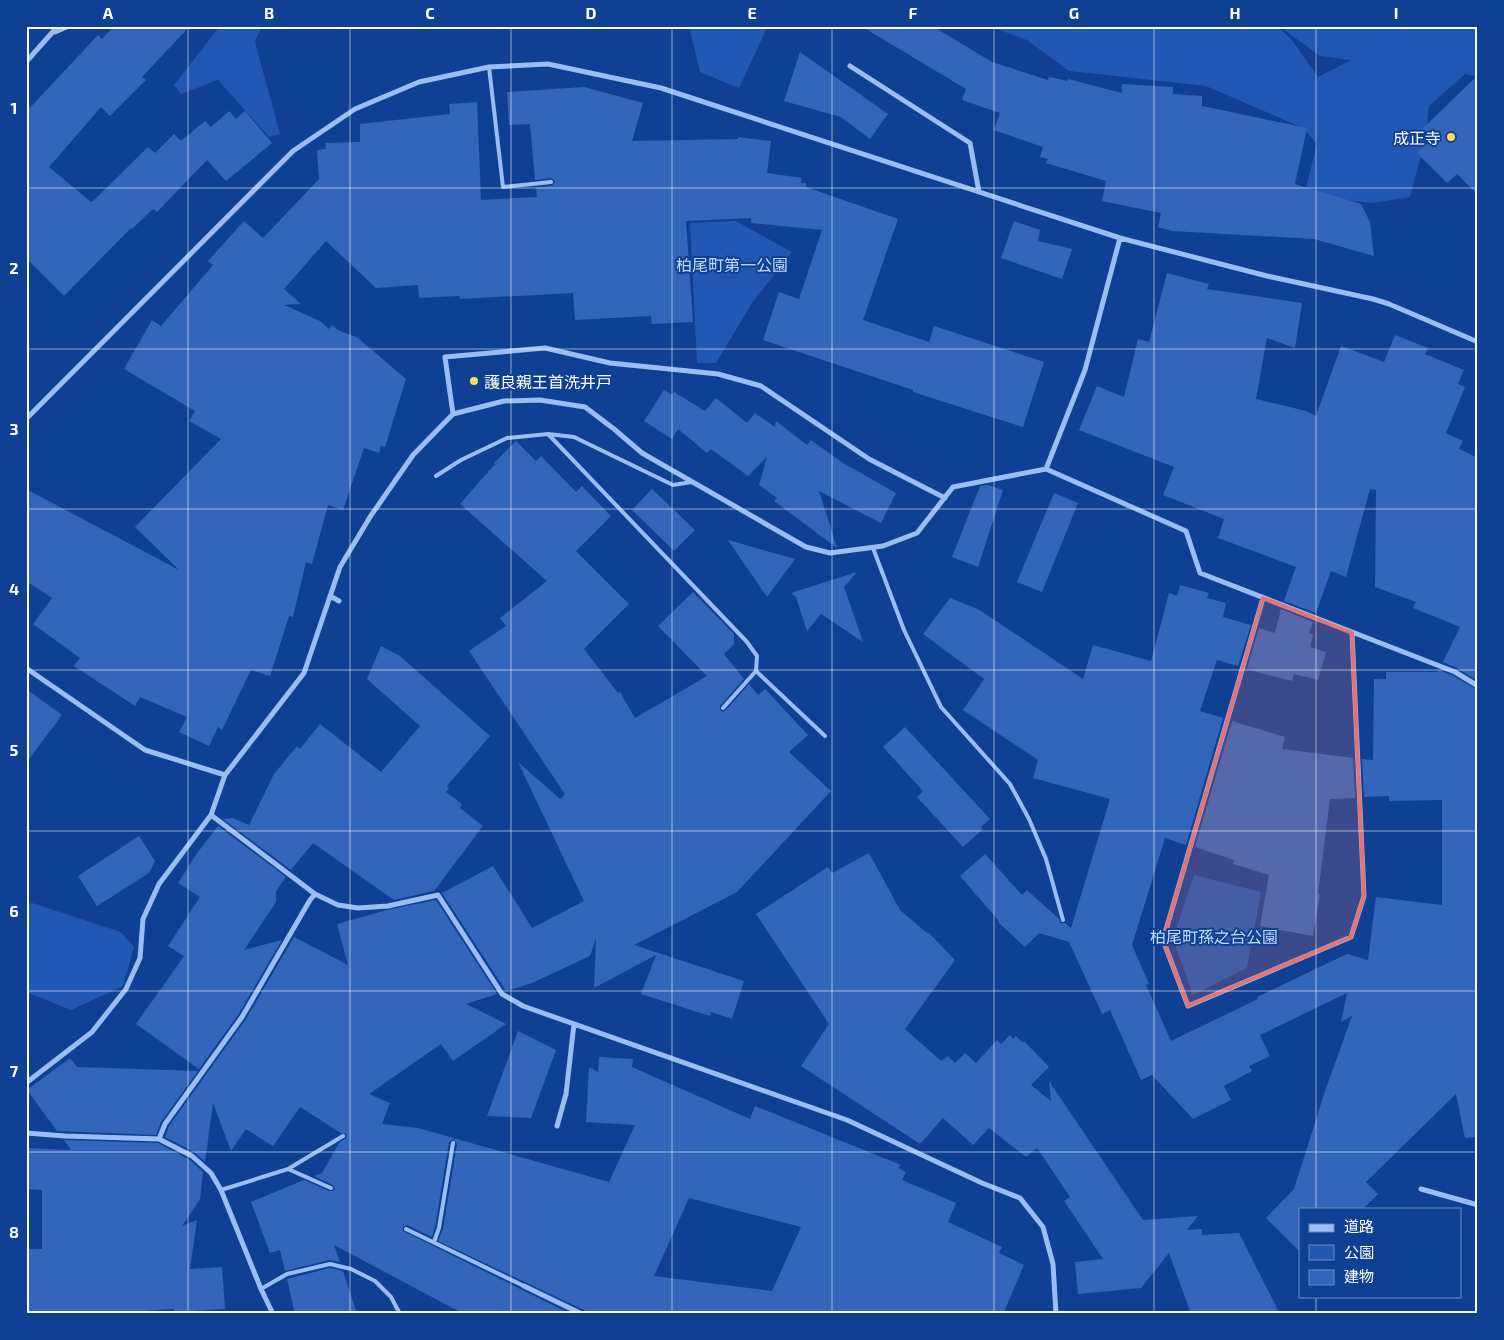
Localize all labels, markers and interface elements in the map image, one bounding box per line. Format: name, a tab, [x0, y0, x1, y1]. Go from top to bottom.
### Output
text: A	[103, 3, 114, 22]
text: B	[264, 3, 274, 22]
text: C	[425, 3, 435, 22]
text: D	[586, 3, 597, 22]
text: E	[747, 3, 757, 22]
text: F	[909, 3, 918, 22]
text: G	[1069, 3, 1079, 22]
text: H	[1229, 3, 1241, 22]
text: I	[1394, 3, 1398, 22]
text: 1	[11, 98, 17, 117]
place label: 成正寺	[1393, 128, 1441, 147]
marker: 成正寺	[1445, 131, 1457, 143]
park label: 柏尾町第一公園	[676, 255, 788, 274]
text: 2	[9, 258, 19, 277]
place label: 護良親王首洗井戸	[484, 372, 612, 391]
marker: 護良親王首洗井戸	[468, 375, 480, 387]
text: 3	[9, 419, 19, 438]
text: 4	[9, 579, 19, 598]
text: 5	[10, 740, 19, 759]
text: 6	[9, 901, 19, 920]
park label: 柏尾町孫之台公園	[1150, 927, 1278, 946]
text: 7	[10, 1061, 19, 1080]
legend	[1299, 1208, 1462, 1298]
text: 道路	[1344, 1217, 1374, 1235]
text: 8	[9, 1222, 19, 1241]
text: 公園	[1344, 1243, 1374, 1261]
text: 建物	[1344, 1267, 1374, 1285]

